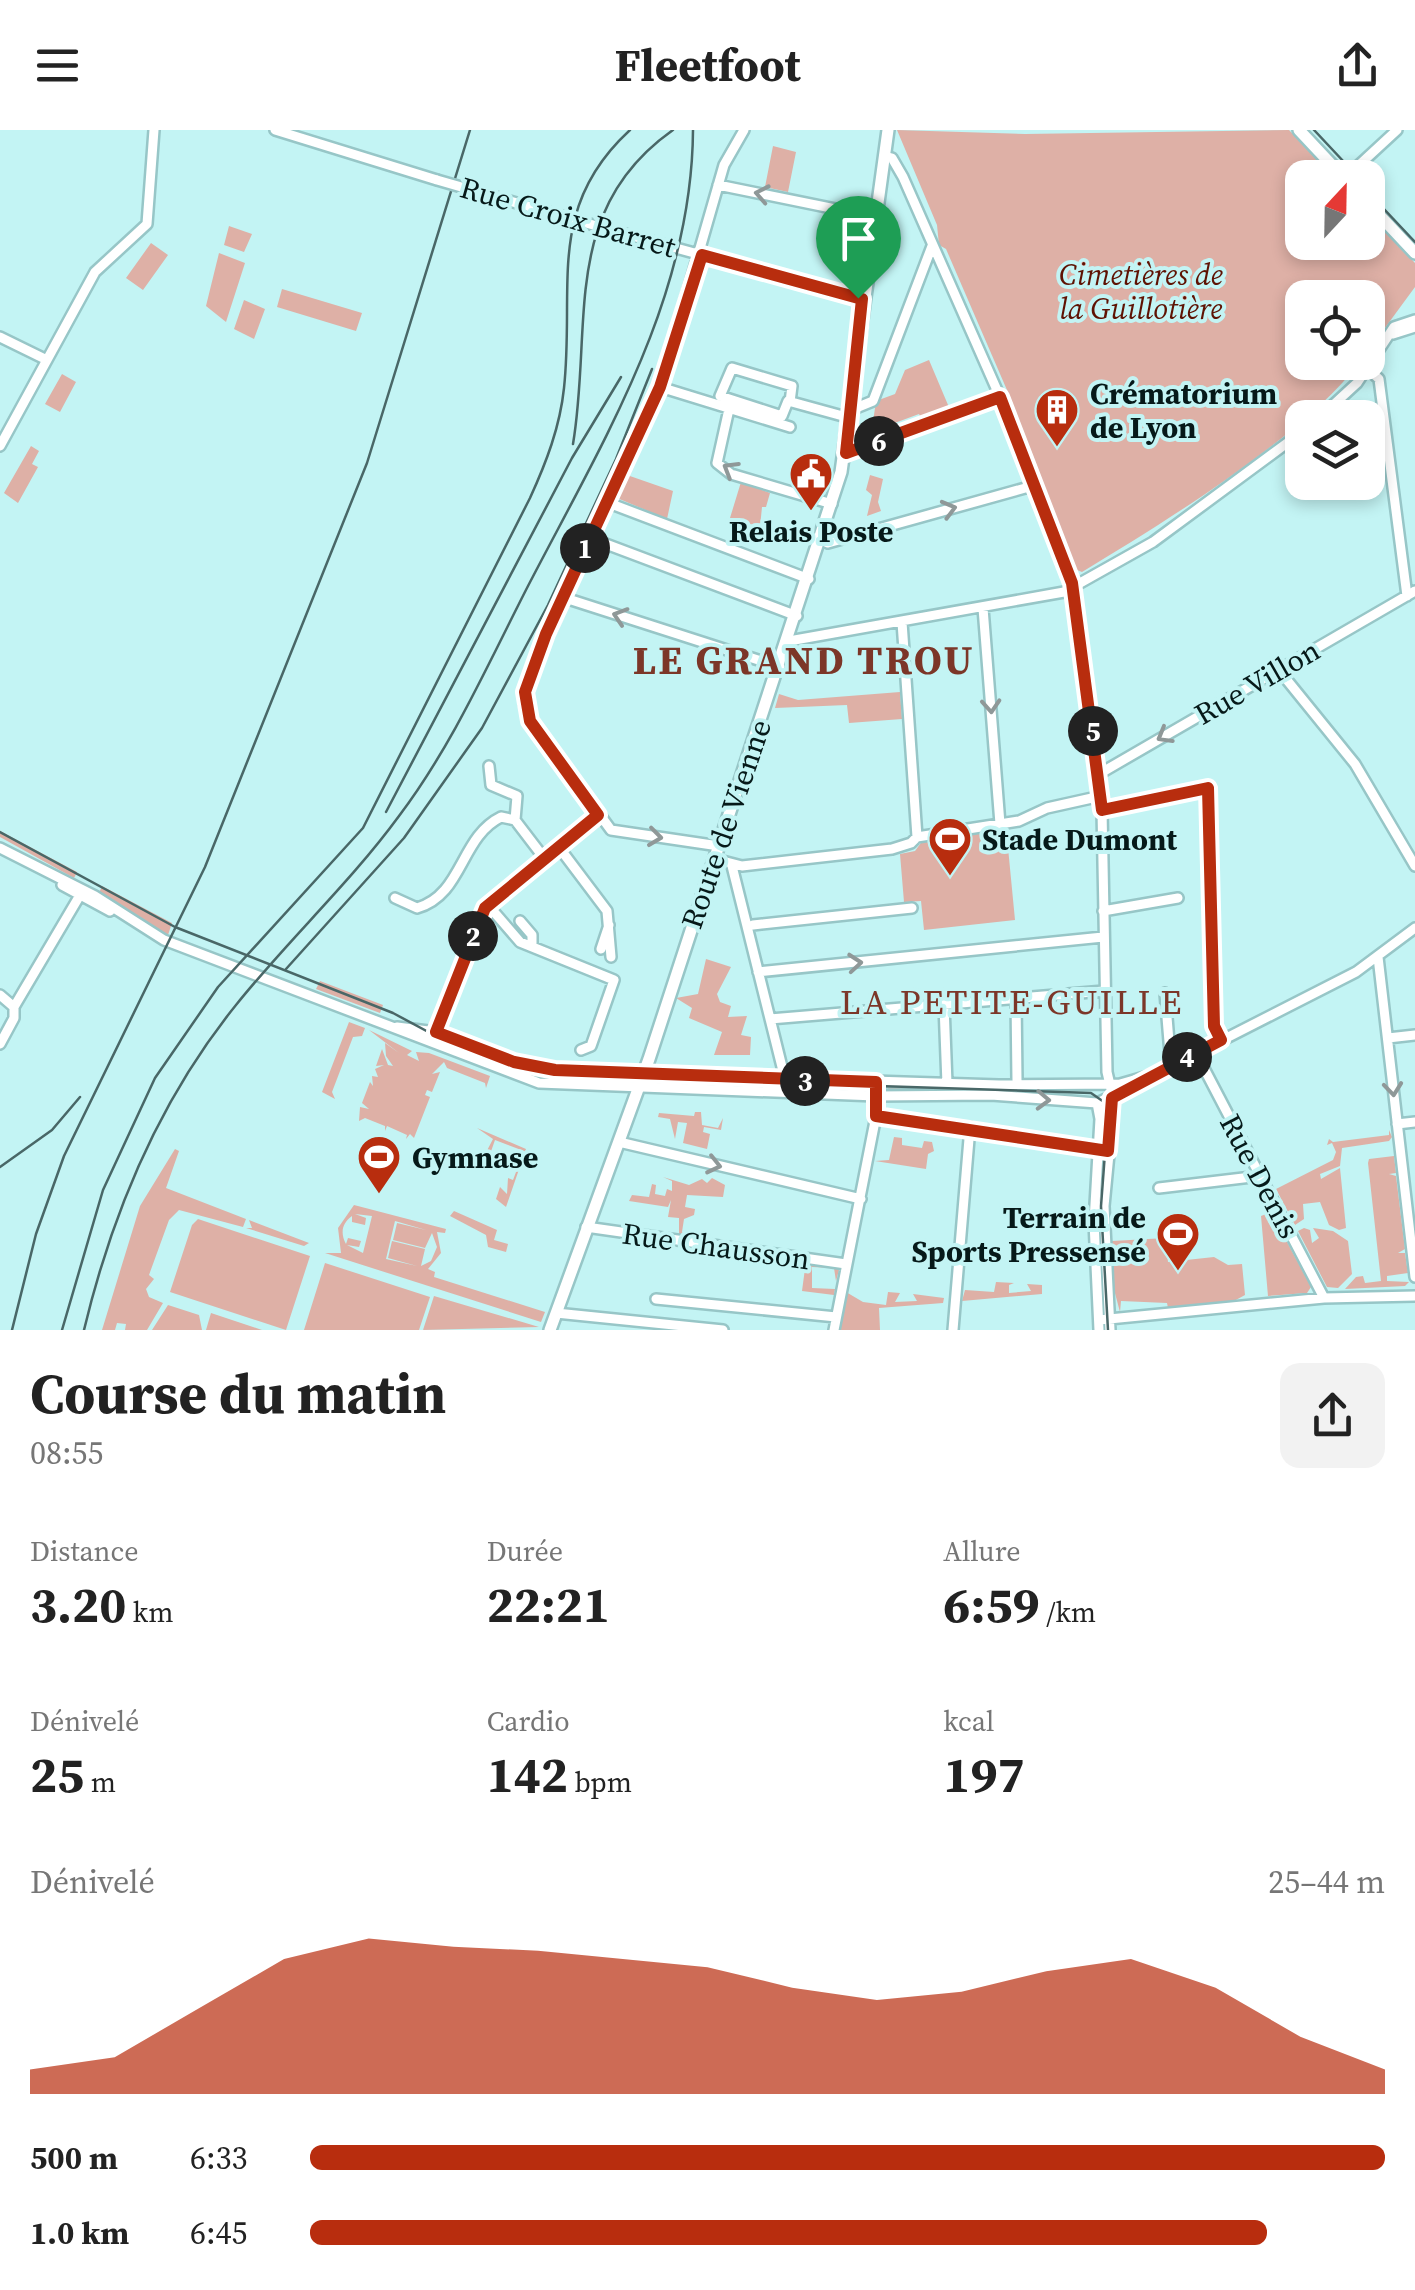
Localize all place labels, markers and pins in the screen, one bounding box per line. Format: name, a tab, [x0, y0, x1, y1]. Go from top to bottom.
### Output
pin	[816, 196, 901, 299]
place label: Crématorium de Lyon	[1090, 373, 1277, 448]
building icon: Crématorium de Lyon	[1034, 387, 1080, 448]
pin: 6	[854, 416, 904, 466]
public building icon: Relais Poste	[788, 451, 834, 512]
place label: Relais Poste	[729, 511, 893, 552]
pin: 1	[560, 523, 610, 573]
pin: 5	[1068, 706, 1118, 756]
sports icon: Stade Dumont	[927, 816, 973, 877]
place label: Stade Dumont	[982, 819, 1177, 860]
pin: 2	[448, 911, 498, 961]
pin: 4	[1162, 1032, 1212, 1082]
pin: 3	[780, 1056, 830, 1106]
sports icon: Gymnase	[356, 1134, 402, 1195]
place label: Gymnase	[412, 1137, 538, 1178]
place label: Terrain de Sports Pressensé	[911, 1197, 1146, 1272]
sports icon: Terrain de Sports Pressensé	[1155, 1211, 1201, 1272]

